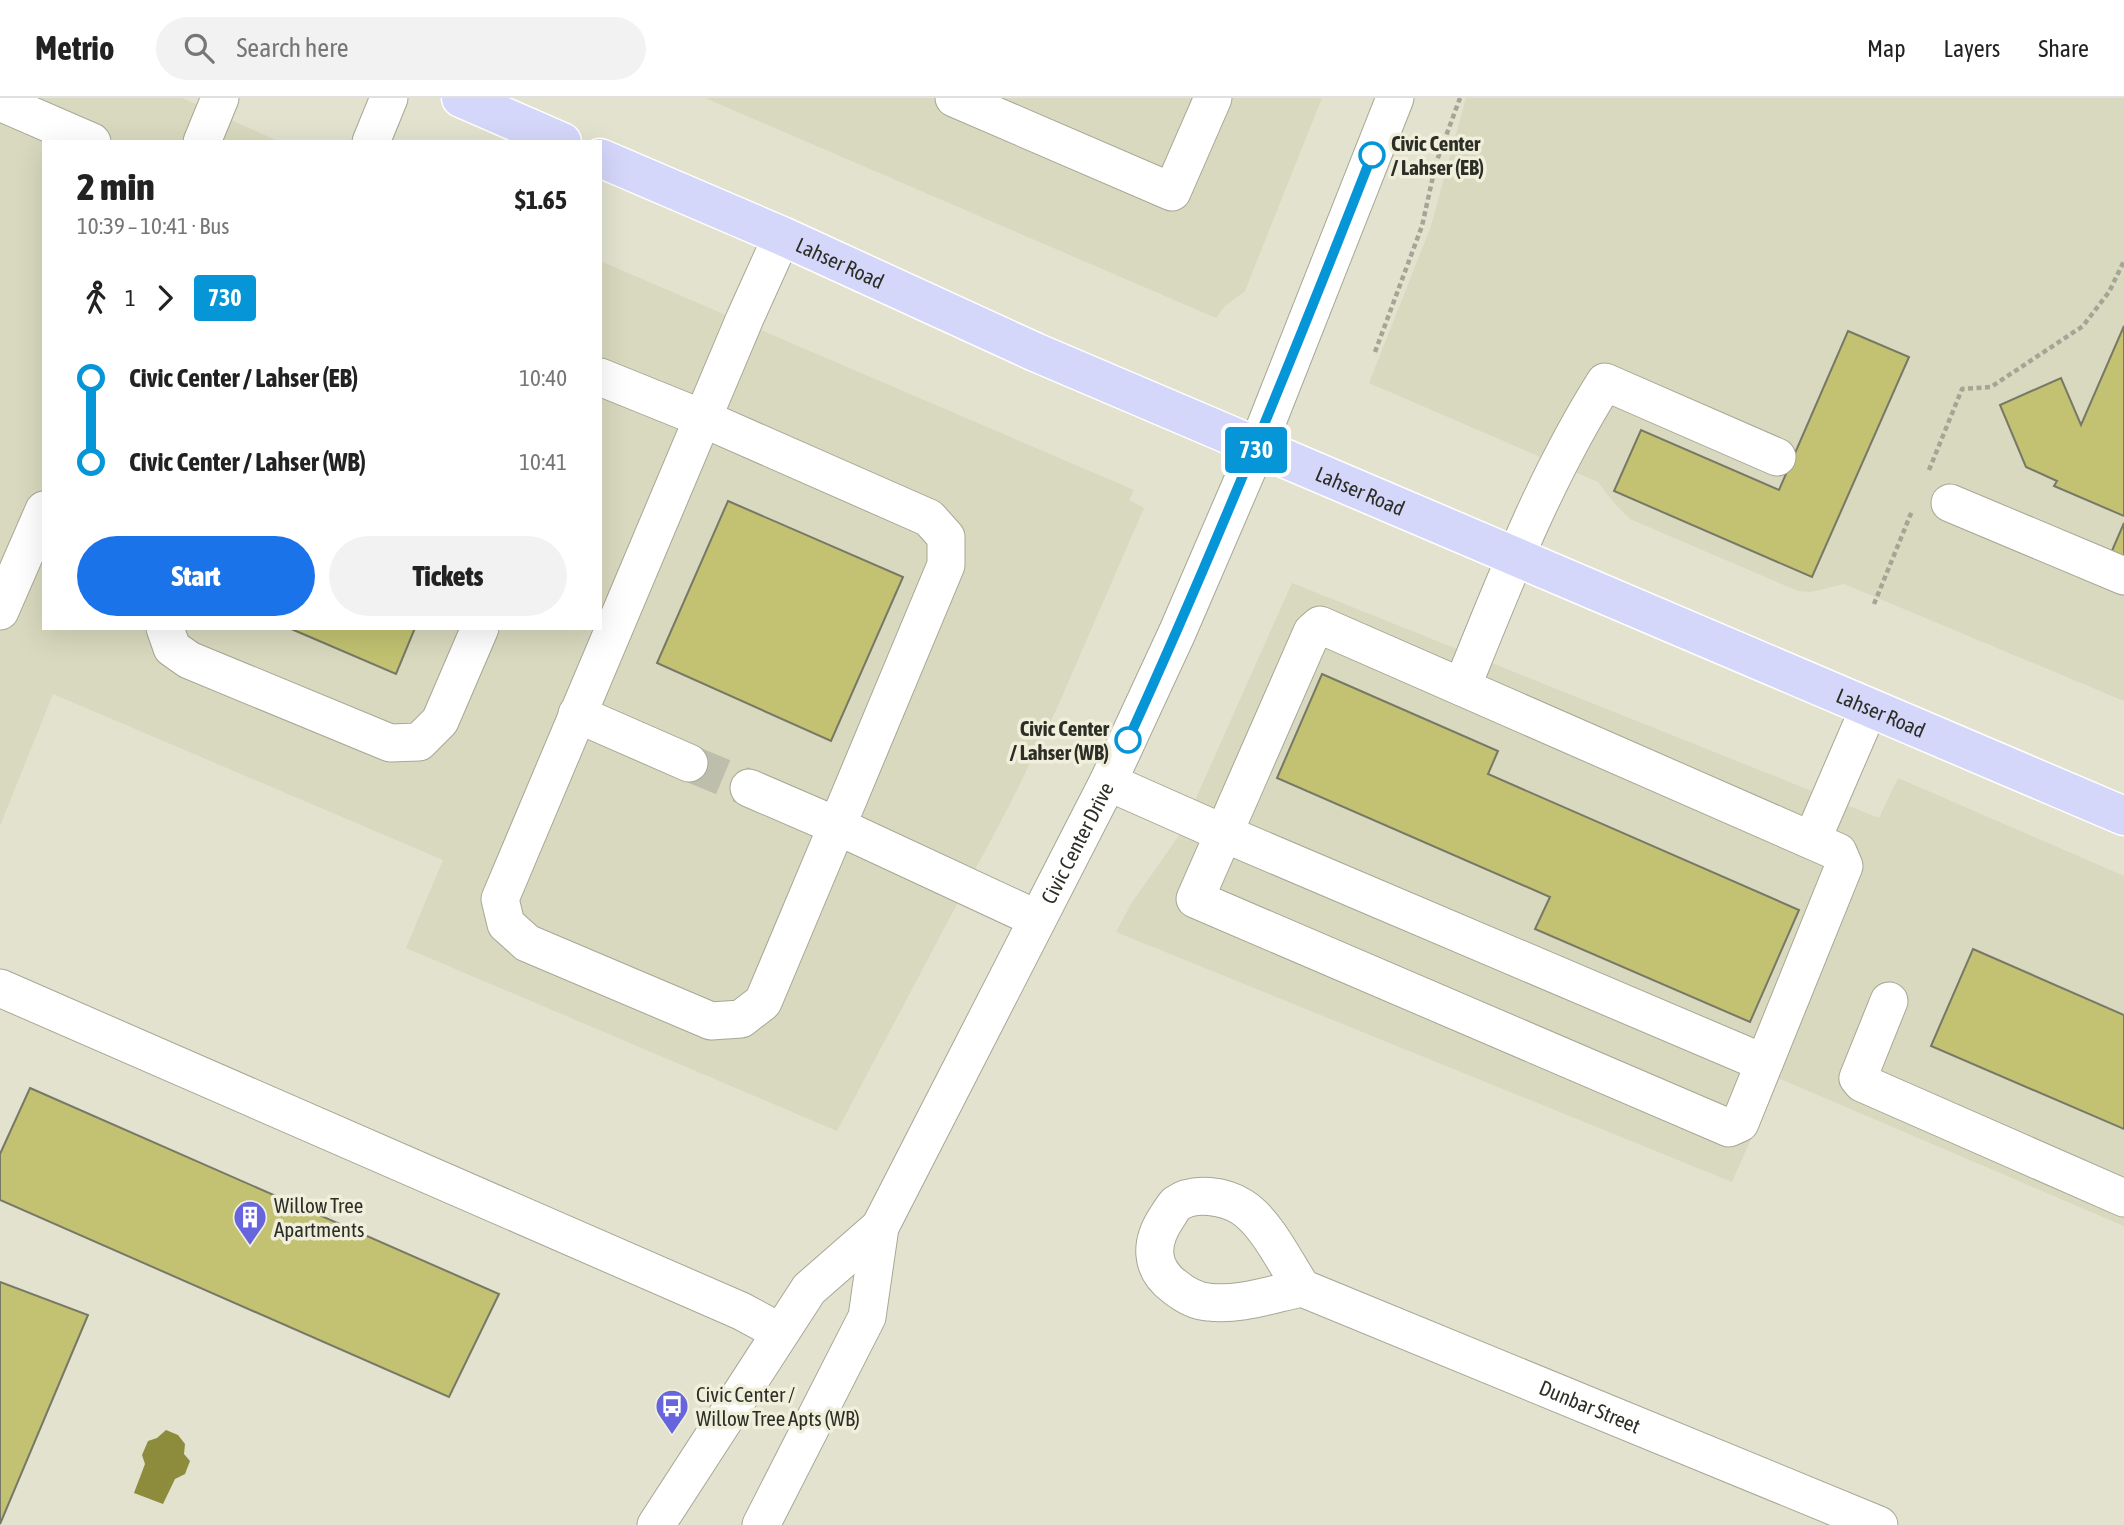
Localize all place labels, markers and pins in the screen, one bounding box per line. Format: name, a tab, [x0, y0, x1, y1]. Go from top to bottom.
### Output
place label: Civic Center / Lahser (EB)	[1391, 131, 1484, 179]
marker: Civic Center / Lahser (EB)	[1359, 142, 1385, 168]
place label: Civic Center / Lahser (WB)	[1010, 716, 1110, 764]
marker: Civic Center / Lahser (WB)	[1115, 727, 1141, 753]
place label: Willow Tree Apartments	[274, 1193, 364, 1241]
building icon: Willow Tree Apartments	[231, 1198, 269, 1247]
place label: Civic Center / Willow Tree Apts (WB)	[696, 1382, 860, 1430]
bus stop icon: Civic Center / Willow Tree Apts (WB)	[653, 1387, 691, 1436]

